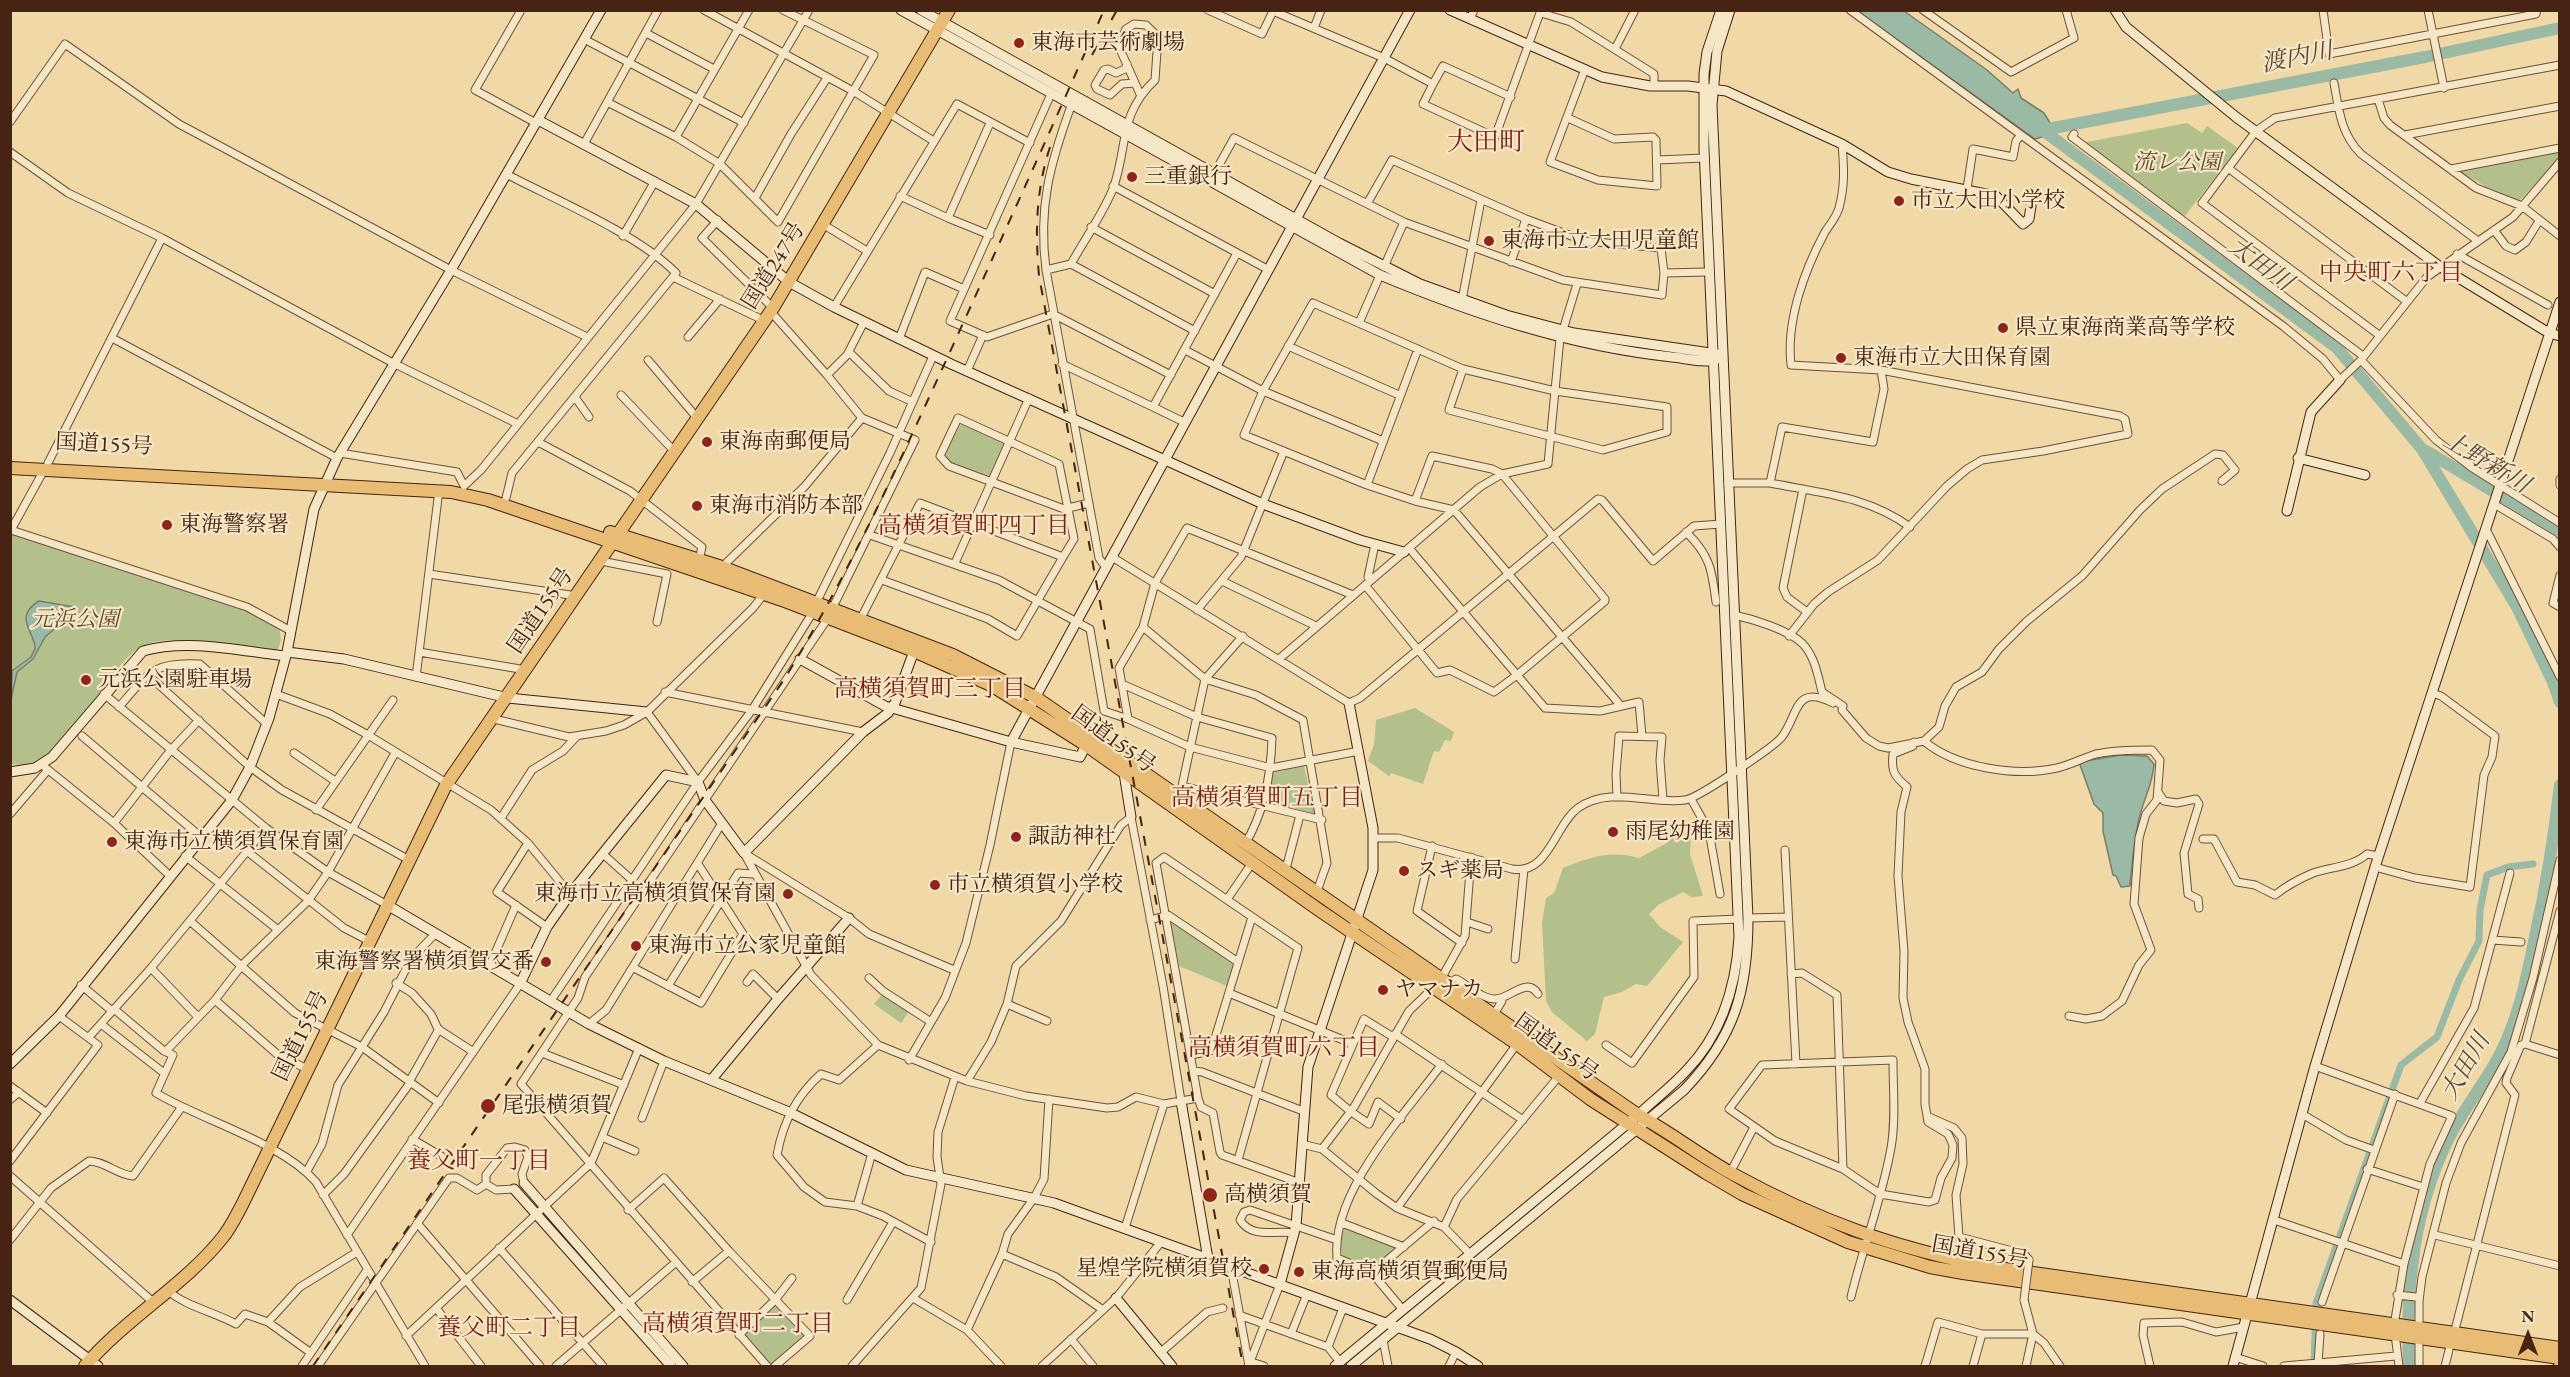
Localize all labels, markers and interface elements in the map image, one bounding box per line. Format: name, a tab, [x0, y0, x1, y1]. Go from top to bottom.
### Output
place label: 東海市芸術劇場	[1031, 30, 1185, 56]
marker: 東海市芸術劇場	[1012, 36, 1026, 50]
water label: 渡内川	[2259, 37, 2335, 79]
district label: 大田町	[1447, 127, 1525, 159]
park label: 流レ公園	[2133, 150, 2221, 176]
place label: 三重銀行	[1144, 164, 1232, 190]
marker: 三重銀行	[1125, 170, 1139, 184]
place label: 市立大田小学校	[1911, 188, 2065, 214]
marker: 市立大田小学校	[1892, 194, 1906, 208]
street label: 国道247号	[737, 218, 811, 314]
place label: 東海市立大田児童館	[1501, 228, 1699, 254]
water label: 大田川	[2222, 232, 2298, 298]
marker: 東海市立大田児童館	[1482, 234, 1496, 248]
district label: 中央町六丁目	[2319, 259, 2463, 287]
place label: 県立東海商業高等学校	[2015, 315, 2235, 341]
marker: 県立東海商業高等学校	[1996, 321, 2010, 335]
place label: 東海市立大田保育園	[1853, 345, 2051, 371]
marker: 東海市立大田保育園	[1834, 351, 1848, 365]
water label: 上野新川	[2437, 426, 2535, 500]
street label: 国道155号	[55, 429, 153, 461]
place label: 東海南郵便局	[719, 429, 851, 455]
marker: 東海南郵便局	[700, 435, 714, 449]
place label: 東海市消防本部	[709, 493, 863, 519]
marker: 東海市消防本部	[690, 499, 704, 513]
place label: 東海警察署	[179, 512, 289, 538]
district label: 高横須賀町四丁目	[878, 512, 1070, 540]
marker: 東海警察署	[160, 518, 174, 532]
street label: 国道155号	[503, 563, 579, 659]
park label: 元浜公園	[31, 607, 119, 633]
place label: 元浜公園駐車場	[98, 667, 252, 693]
marker: 元浜公園駐車場	[79, 673, 93, 687]
district label: 高横須賀町三丁目	[834, 675, 1026, 703]
street label: 国道155号	[1066, 701, 1160, 779]
district label: 高横須賀町五丁目	[1171, 784, 1363, 812]
place label: 雨尾幼稚園	[1625, 819, 1735, 845]
place label: 諏訪神社	[1028, 824, 1116, 850]
marker: 雨尾幼稚園	[1606, 825, 1620, 839]
place label: 東海市立横須賀保育園	[124, 829, 344, 855]
marker: 諏訪神社	[1009, 830, 1023, 844]
marker: 東海市立横須賀保育園	[105, 835, 119, 849]
place label: スギ薬局	[1416, 858, 1504, 884]
marker: スギ薬局	[1397, 864, 1411, 878]
place label: 市立横須賀小学校	[947, 872, 1123, 898]
marker: 市立横須賀小学校	[928, 878, 942, 892]
place label: 東海市立高横須賀保育園	[534, 881, 776, 907]
marker: 東海市立高横須賀保育園	[781, 887, 795, 901]
place label: 東海市立公家児童館	[648, 933, 846, 959]
marker: 東海市立公家児童館	[629, 939, 643, 953]
place label: 東海警察署横須賀交番	[314, 949, 534, 975]
marker: 東海警察署横須賀交番	[539, 955, 553, 969]
place label: ヤマナカ	[1395, 977, 1483, 1003]
marker: ヤマナカ	[1376, 983, 1390, 997]
street label: 国道155号	[268, 986, 334, 1086]
street label: 国道155号	[1509, 1009, 1603, 1087]
water label: 大田川	[2436, 1029, 2496, 1105]
district label: 高横須賀町六丁目	[1188, 1034, 1380, 1062]
place label: 尾張横須賀	[502, 1093, 612, 1119]
marker: 尾張横須賀	[479, 1097, 497, 1115]
district label: 養父町一丁目	[407, 1147, 551, 1175]
place label: 高横須賀	[1224, 1182, 1312, 1208]
marker: 高横須賀	[1201, 1186, 1219, 1204]
street label: 国道155号	[1930, 1232, 2030, 1274]
place label: 星煌学院横須賀校	[1076, 1256, 1252, 1282]
place label: 東海高横須賀郵便局	[1311, 1259, 1509, 1285]
marker: 星煌学院横須賀校	[1257, 1262, 1271, 1276]
marker: 東海高横須賀郵便局	[1292, 1265, 1306, 1279]
north arrow	[2498, 1305, 2558, 1365]
text: N	[2522, 1306, 2534, 1327]
district label: 高横須賀町二丁目	[642, 1310, 834, 1338]
district label: 養父町二丁目	[437, 1314, 581, 1342]

